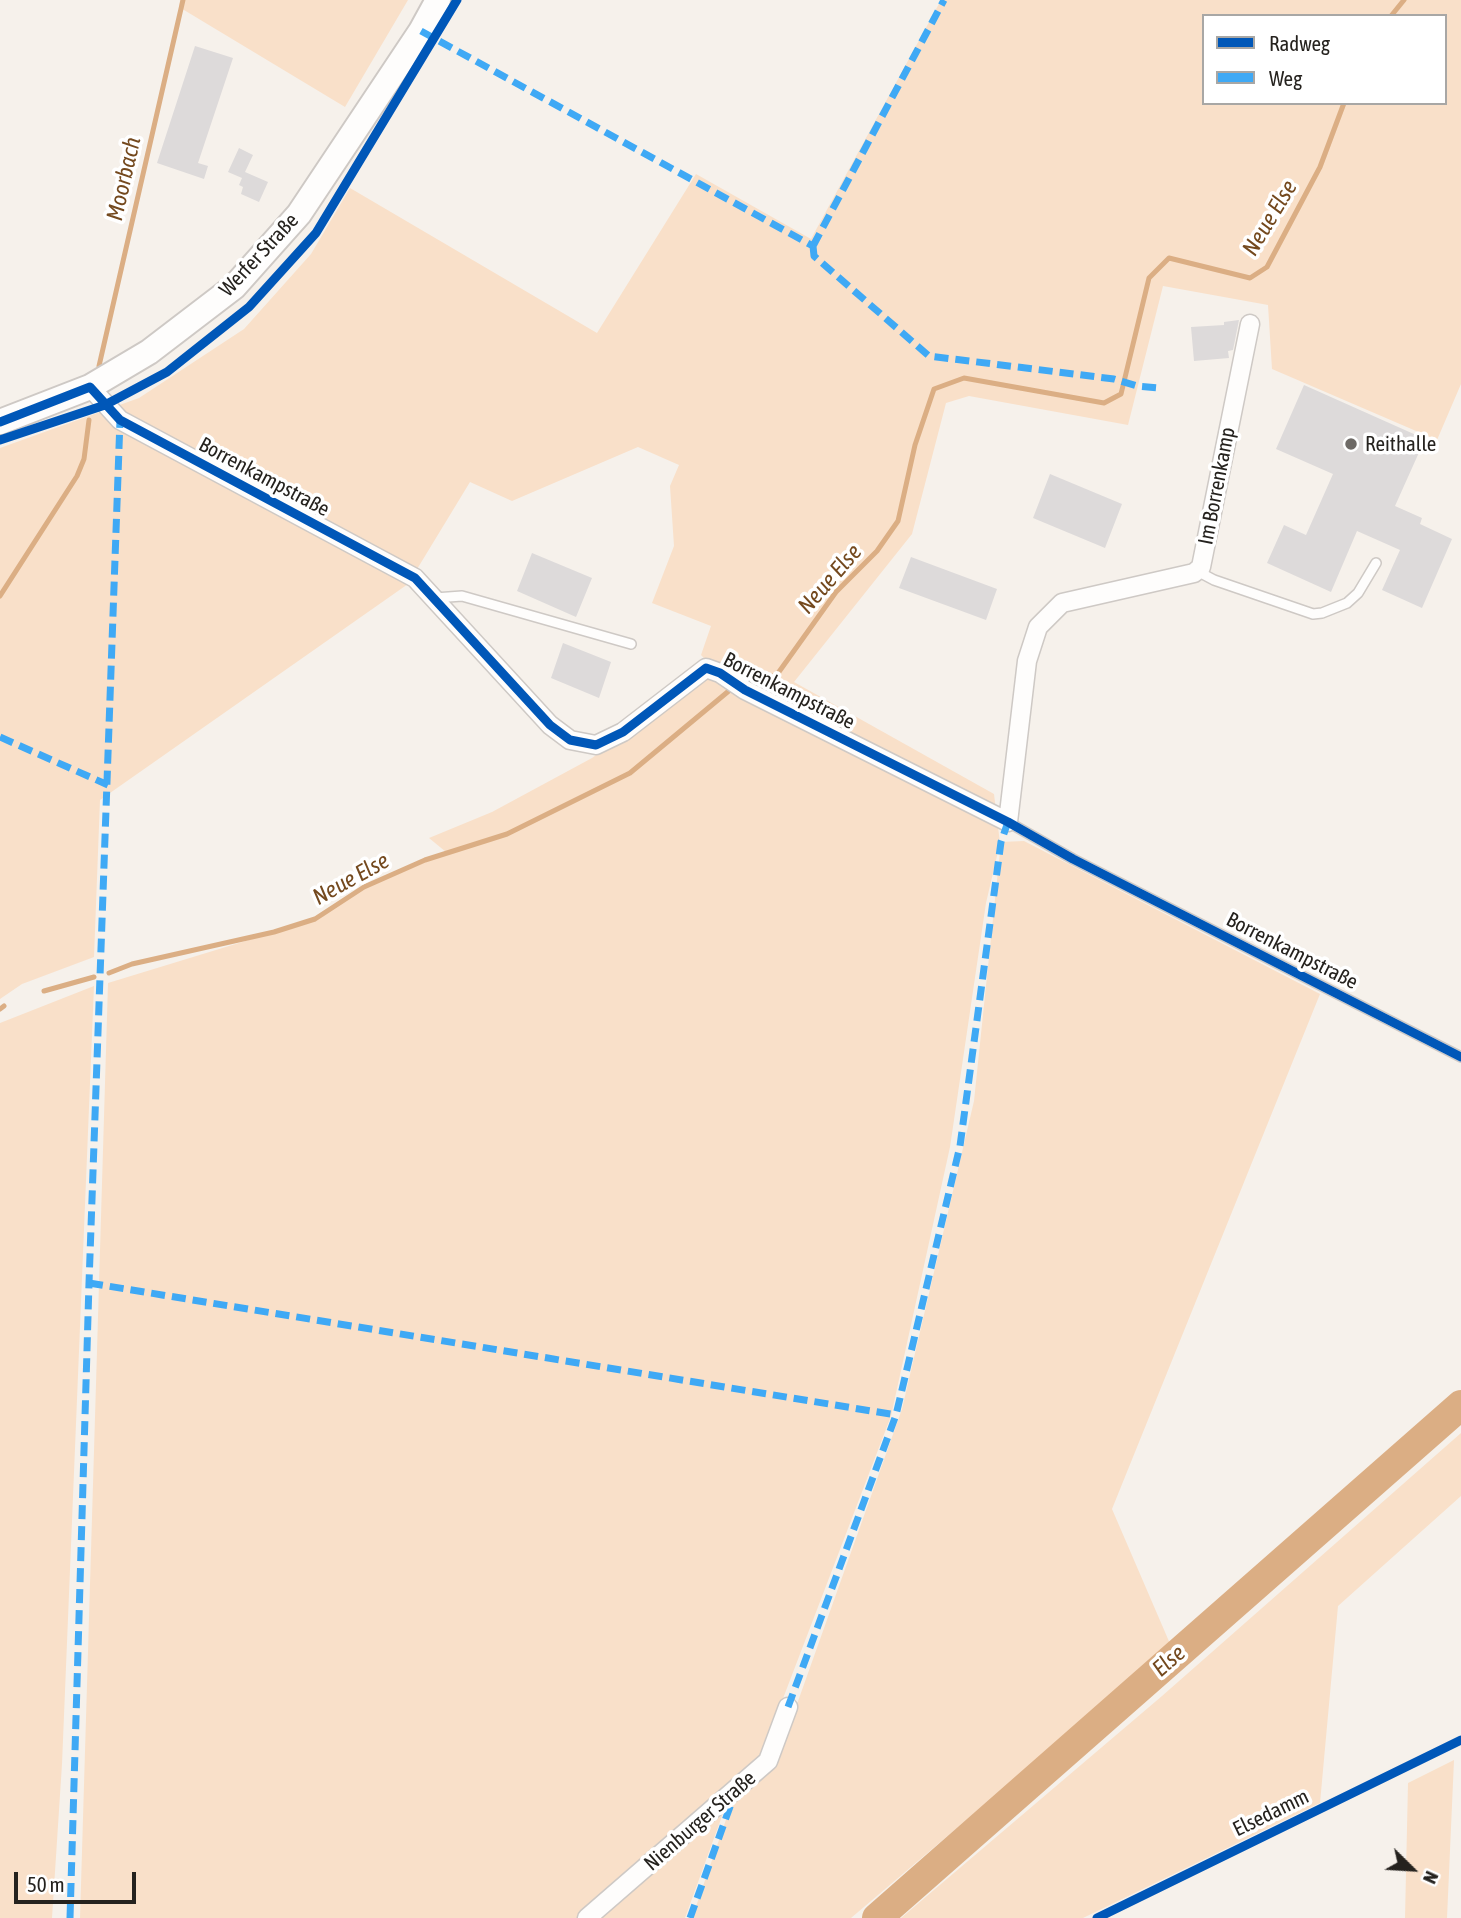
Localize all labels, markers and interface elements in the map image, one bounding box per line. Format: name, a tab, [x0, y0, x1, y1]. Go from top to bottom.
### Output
legend	[1202, 14, 1447, 105]
text: Radweg	[1269, 31, 1330, 55]
text: Weg	[1269, 66, 1302, 90]
water label: Moorbach	[101, 134, 147, 224]
water label: Neue Else	[1237, 175, 1303, 261]
street label: Werfer Straße	[214, 208, 304, 302]
street label: Im Borrenkamp	[1193, 425, 1241, 547]
place label: Reithalle	[1365, 431, 1436, 457]
street label: Borrenkampstraße	[194, 432, 334, 522]
marker: Reithalle	[1343, 436, 1359, 452]
water label: Neue Else	[792, 539, 868, 619]
street label: Borrenkampstraße	[719, 647, 859, 735]
water label: Neue Else	[308, 847, 394, 911]
street label: Borrenkampstraße	[1222, 907, 1362, 995]
water label: Else	[1147, 1639, 1191, 1683]
street label: Nienburger Straße	[639, 1766, 761, 1876]
street label: Elsedamm	[1229, 1784, 1313, 1842]
north arrow	[1377, 1834, 1447, 1904]
scale bar	[18, 1858, 140, 1902]
text: N	[1419, 1868, 1444, 1887]
text: 50 m	[27, 1872, 65, 1896]

